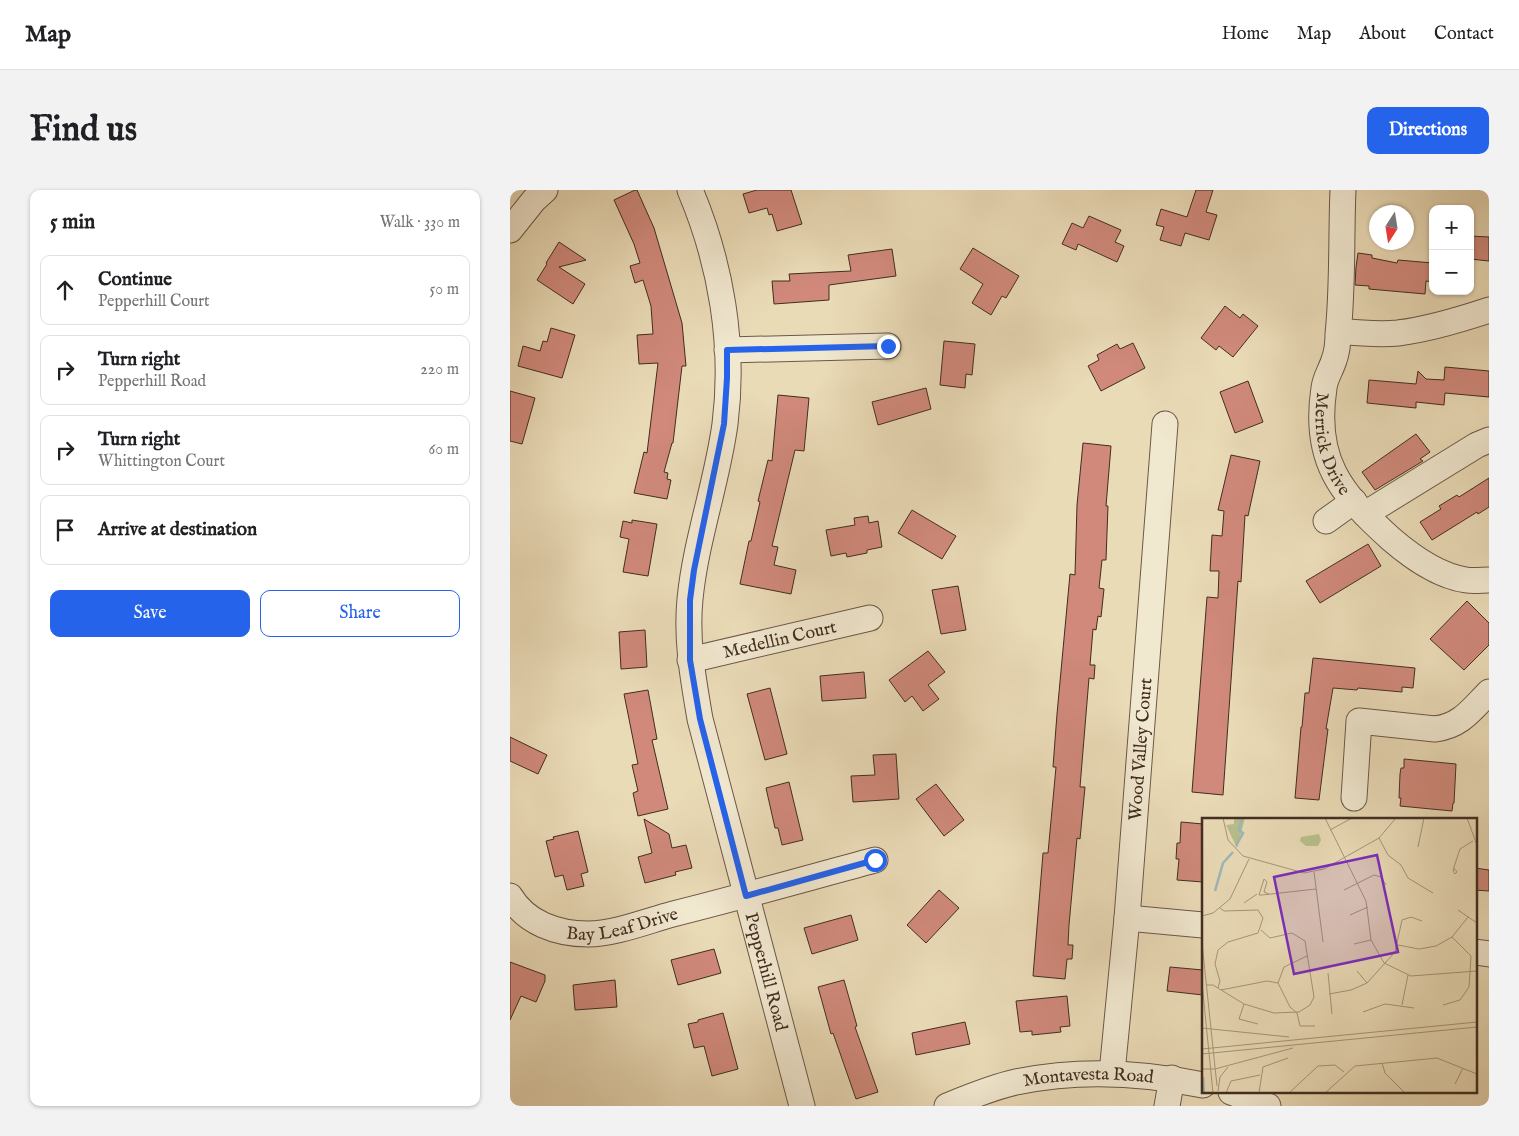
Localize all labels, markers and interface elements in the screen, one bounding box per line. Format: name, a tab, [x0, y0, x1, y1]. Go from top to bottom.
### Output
text: Map	[25, 19, 71, 50]
text: Home	[1222, 23, 1269, 46]
text: Map	[1297, 23, 1331, 46]
text: About	[1359, 23, 1406, 46]
text: Contact	[1434, 23, 1494, 46]
button: Directions	[1367, 107, 1489, 154]
text: Find us	[30, 108, 137, 153]
north arrow	[1369, 205, 1414, 250]
map controls	[1429, 205, 1474, 295]
button: +	[1429, 205, 1474, 250]
text: 5 min	[50, 209, 95, 236]
text: Walk · 330 m	[380, 213, 460, 233]
button: −	[1429, 250, 1474, 295]
text: Continue	[98, 268, 172, 292]
icon: ahead	[51, 276, 79, 304]
text: 50 m	[430, 280, 459, 300]
text: Pepperhill Court	[98, 292, 210, 312]
route end	[877, 335, 900, 358]
text: Turn right	[98, 348, 180, 372]
icon: right	[51, 356, 79, 384]
text: 220 m	[420, 360, 459, 380]
text: Pepperhill Road	[98, 372, 206, 392]
street label: Merrick Drive	[1309, 391, 1355, 501]
text: Turn right	[98, 428, 180, 452]
icon: right	[51, 436, 79, 464]
text: 60 m	[429, 440, 459, 460]
text: Whittington Court	[98, 452, 225, 472]
icon: arrive	[51, 516, 79, 544]
text: Arrive at destination	[98, 518, 257, 542]
button: Save	[50, 590, 250, 637]
button: Share	[260, 590, 460, 637]
street label: Medellin Court	[721, 616, 839, 665]
street label: Wood Valley Court	[1125, 677, 1158, 822]
inset map	[1202, 818, 1476, 1094]
route start	[864, 849, 887, 872]
street label: Bay Leaf Drive	[565, 903, 681, 947]
street label: Pepperhill Road	[739, 910, 792, 1034]
street label: Montavesta Road	[1022, 1064, 1155, 1093]

